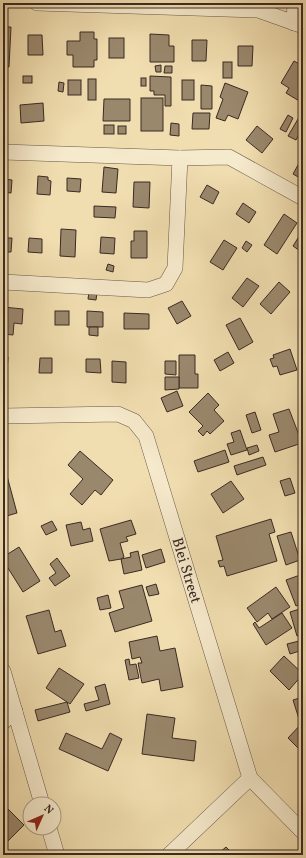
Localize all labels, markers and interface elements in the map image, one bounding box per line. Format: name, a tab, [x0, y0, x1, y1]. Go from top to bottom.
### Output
street label: Blei Street	[165, 535, 205, 606]
north arrow	[22, 796, 62, 836]
text: N	[40, 802, 56, 818]

